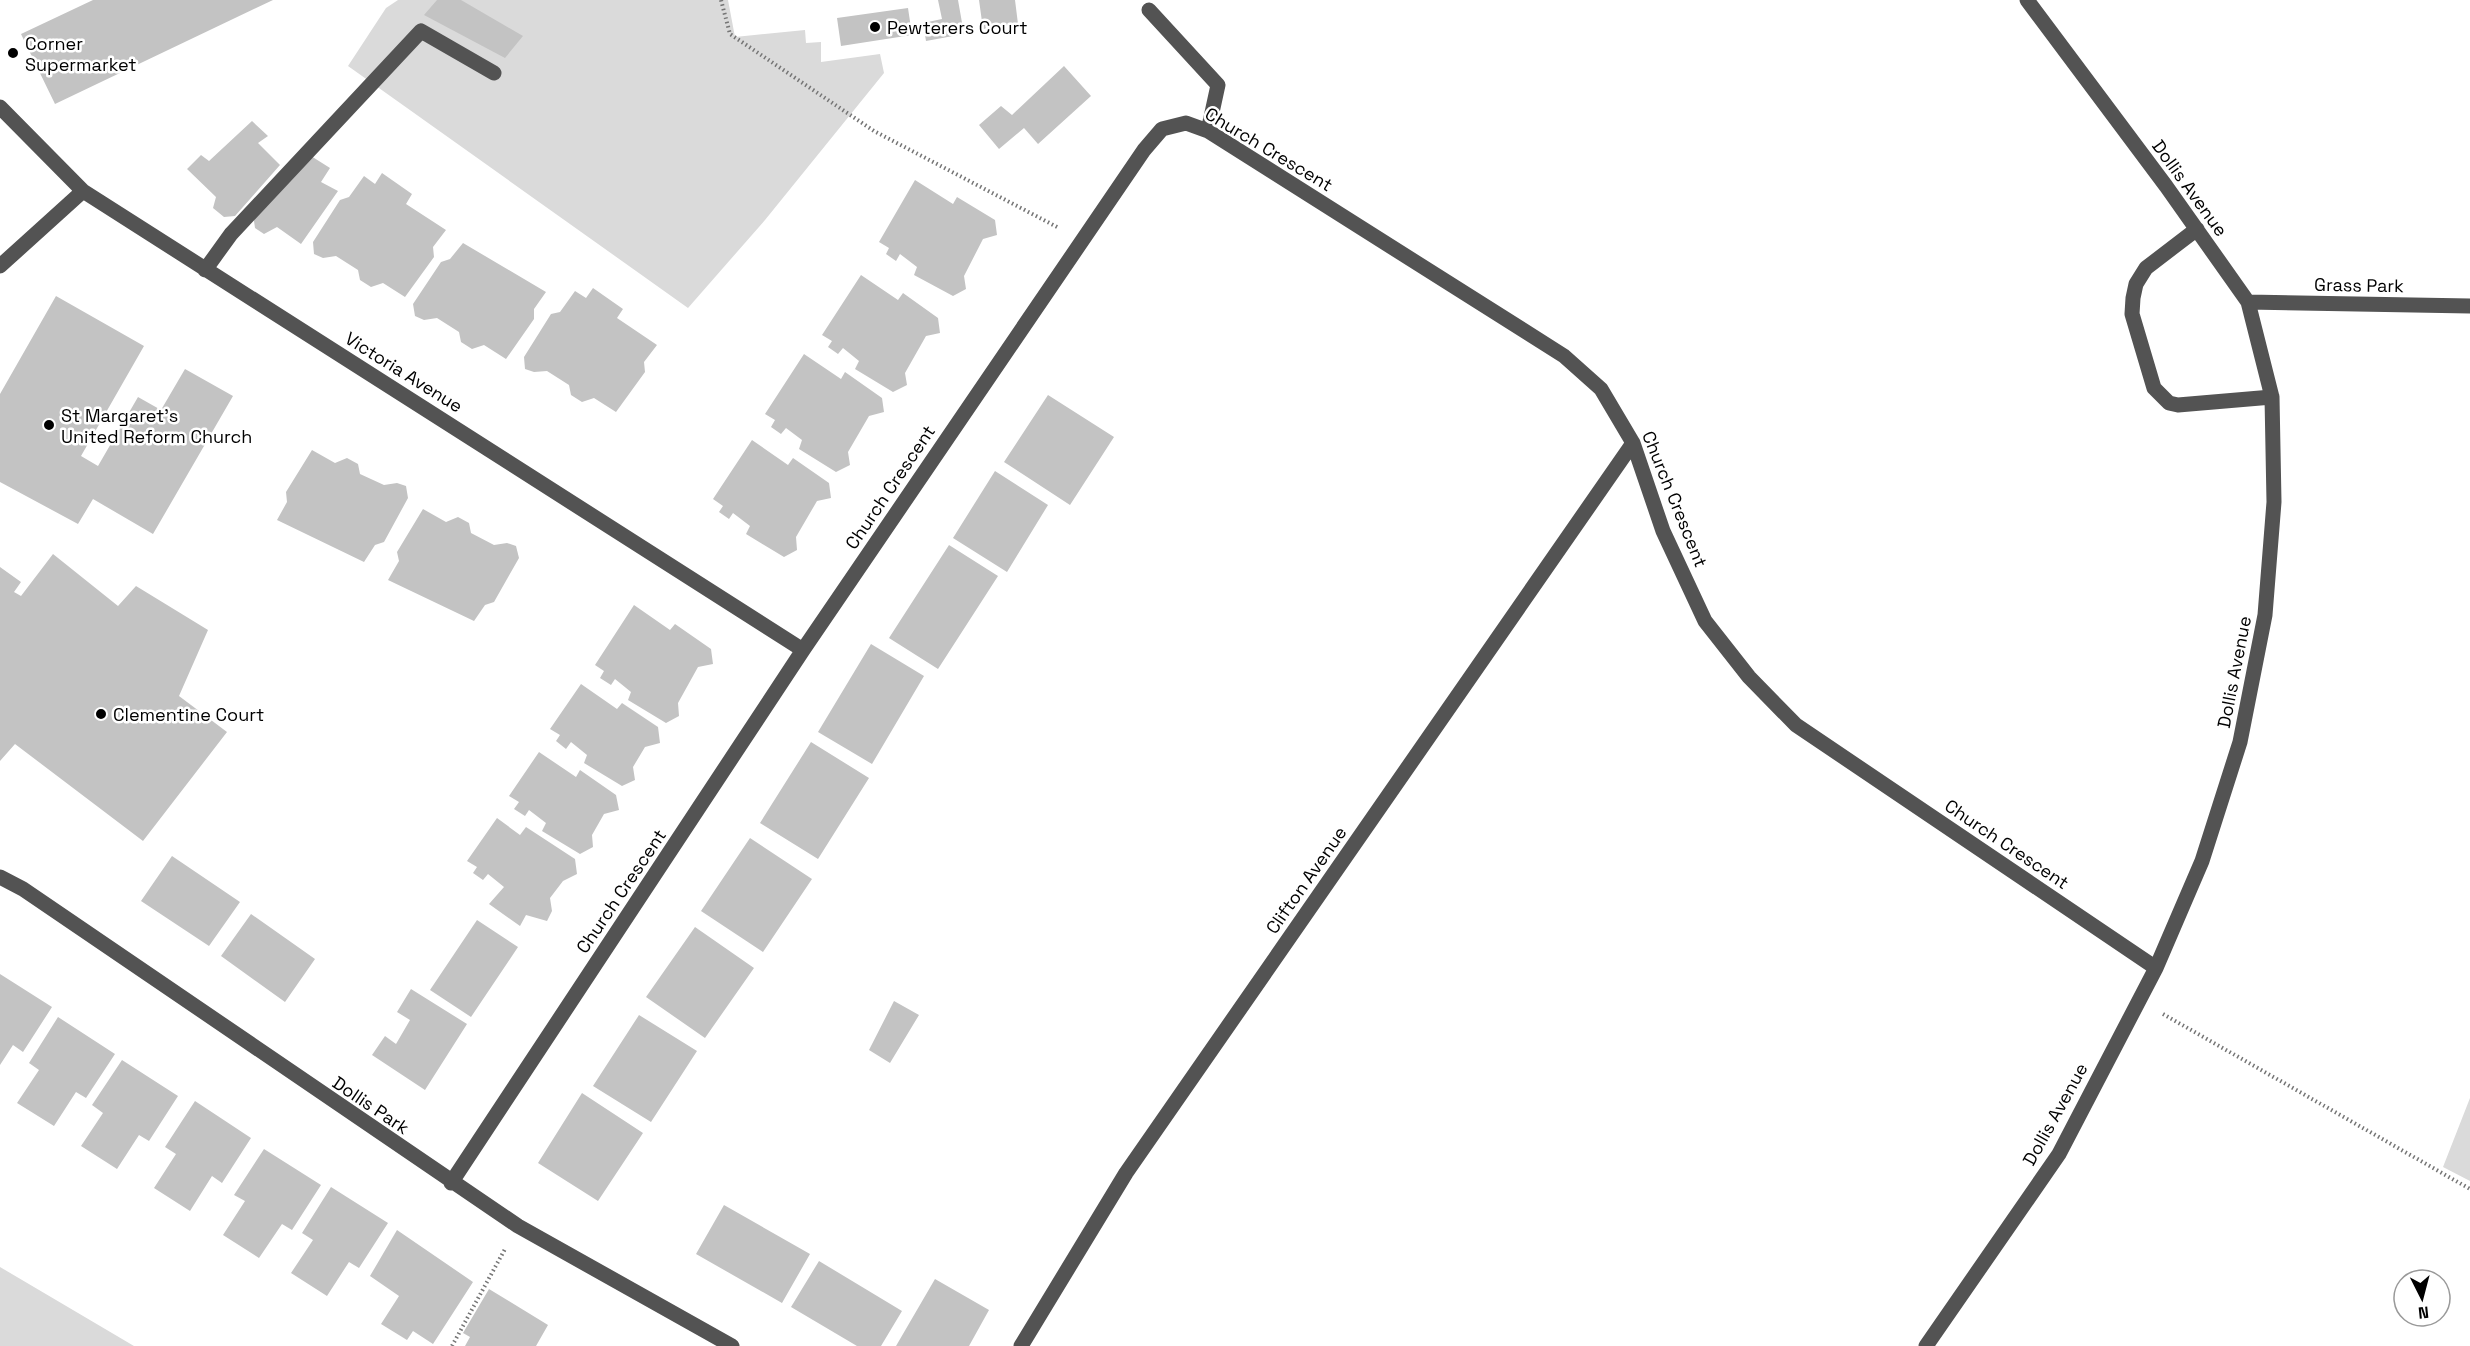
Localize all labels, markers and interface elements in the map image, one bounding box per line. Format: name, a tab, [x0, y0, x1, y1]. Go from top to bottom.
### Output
place label: Pewterers Court	[887, 16, 1028, 39]
marker: Pewterers Court	[868, 20, 882, 34]
place label: Corner Supermarket	[25, 32, 137, 76]
marker: Corner Supermarket	[6, 46, 20, 60]
street label: Church Crescent	[1201, 102, 1337, 196]
street label: Dollis Avenue	[2147, 135, 2233, 241]
street label: Grass Park	[2314, 273, 2404, 297]
street label: Victoria Avenue	[341, 327, 467, 417]
place label: St Margaret's United Reform Church	[61, 404, 252, 448]
marker: St Margaret's United Reform Church	[42, 418, 56, 432]
street label: Church Crescent	[840, 420, 940, 554]
street label: Church Crescent	[1637, 427, 1713, 571]
street label: Dollis Avenue	[2212, 614, 2256, 730]
place label: Clementine Court	[113, 703, 264, 726]
marker: Clementine Court	[94, 707, 108, 721]
street label: Church Crescent	[1940, 794, 2074, 894]
street label: Clifton Avenue	[1260, 822, 1352, 938]
street label: Church Crescent	[571, 824, 671, 958]
street label: Dollis Avenue	[2017, 1059, 2093, 1169]
street label: Dollis Park	[328, 1071, 414, 1139]
north arrow	[2392, 1268, 2452, 1328]
text: N	[2417, 1301, 2430, 1323]

